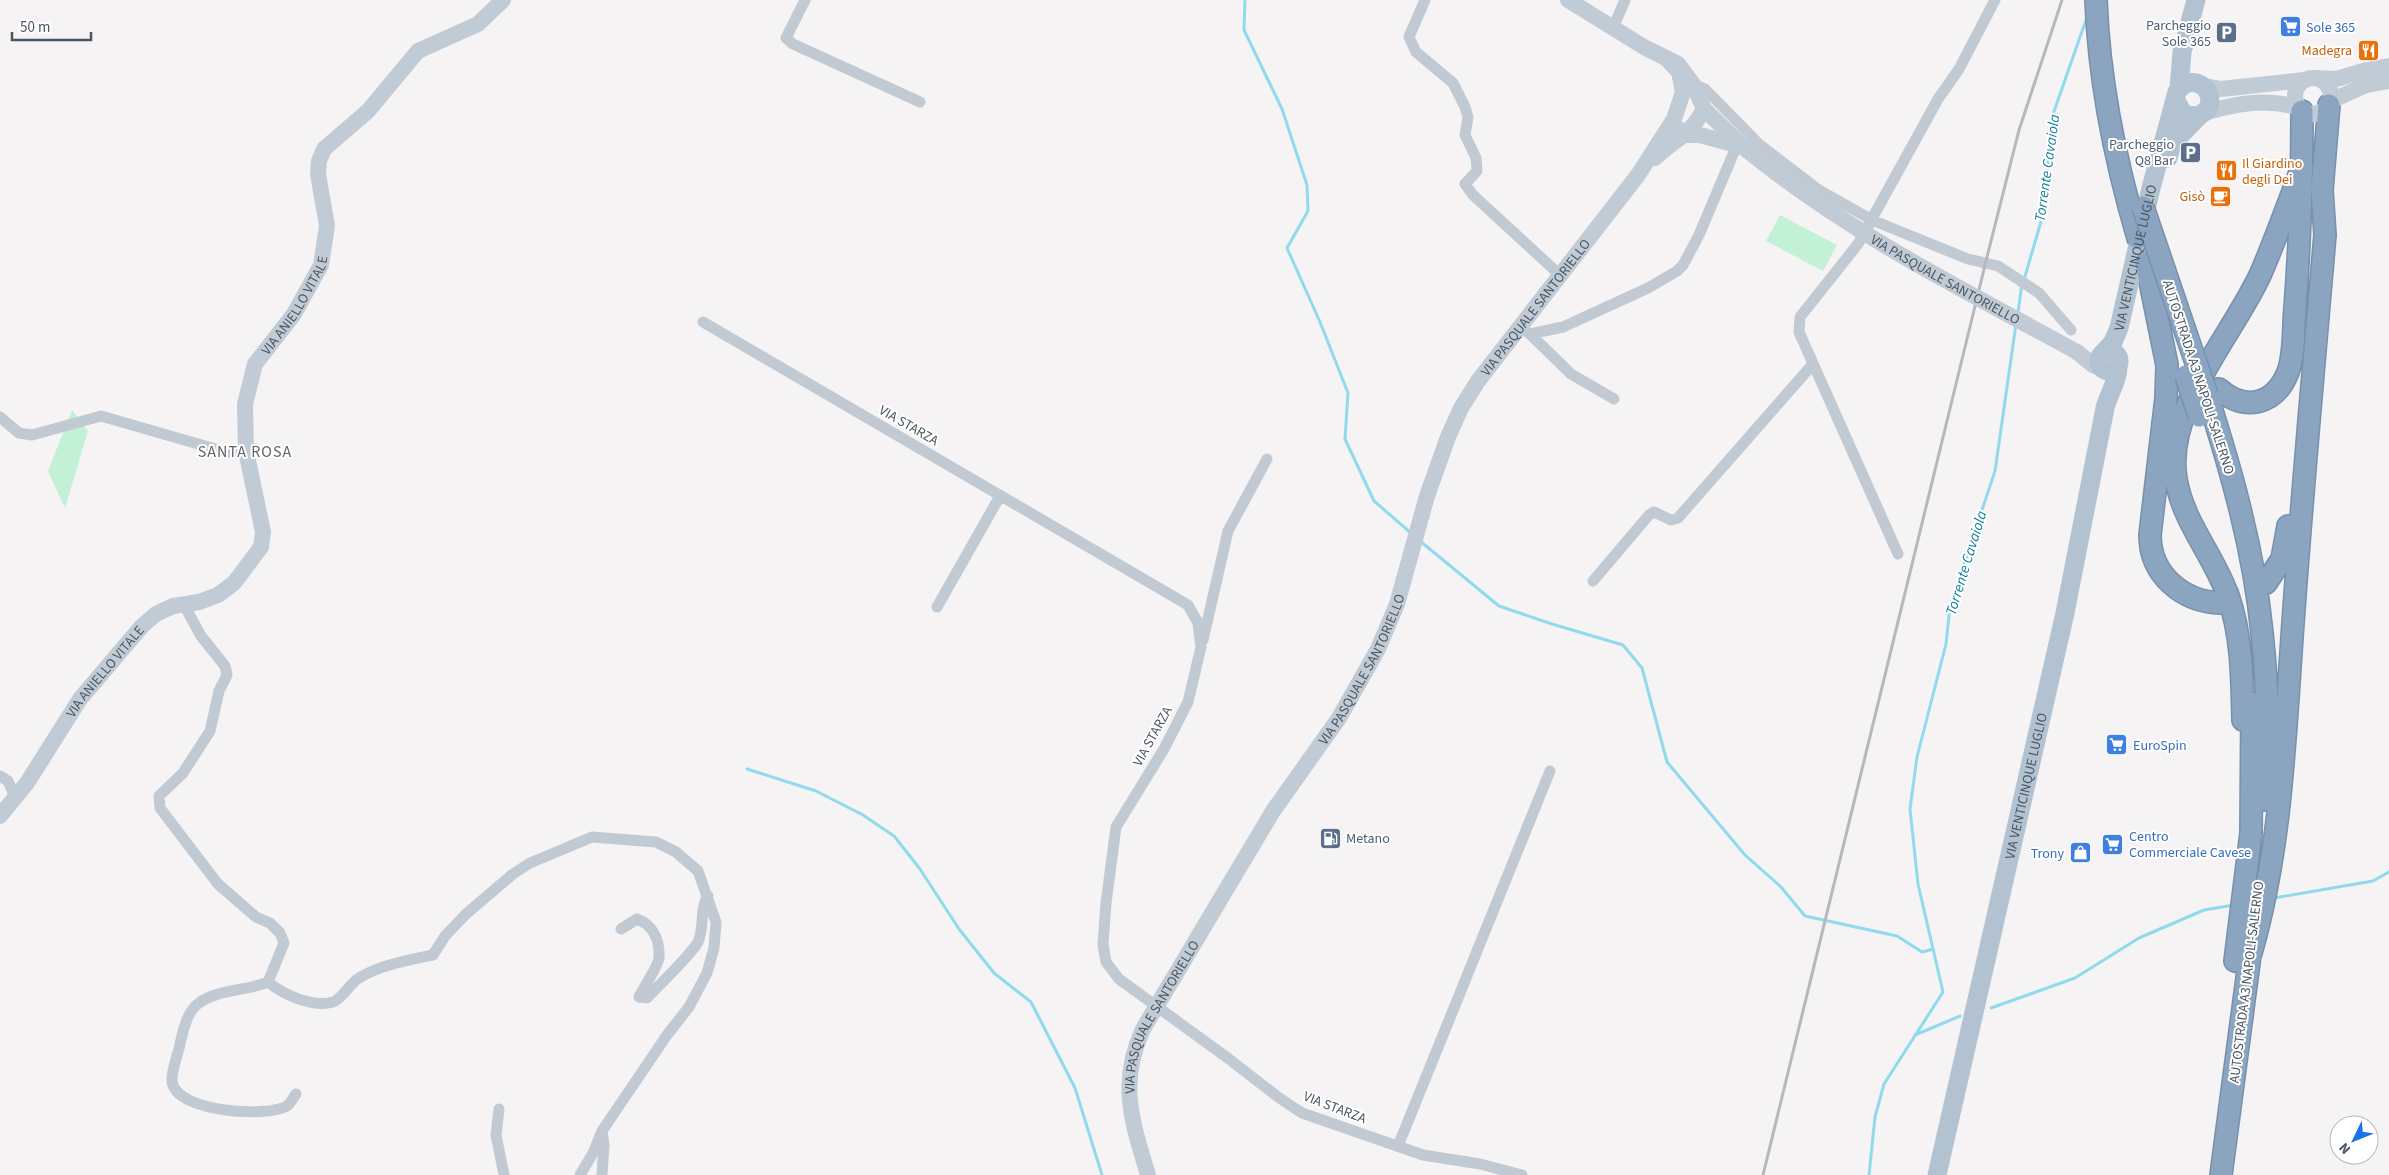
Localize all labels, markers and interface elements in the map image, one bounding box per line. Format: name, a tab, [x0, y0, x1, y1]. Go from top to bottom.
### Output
scale bar	[12, 10, 91, 42]
supermarket icon: Sole 365	[2278, 15, 2302, 39]
place label: Parcheggio Sole 365	[2146, 16, 2211, 52]
text: 50 m	[20, 17, 50, 38]
place label: Sole 365	[2306, 18, 2355, 38]
parking icon: Parcheggio Sole 365	[2215, 21, 2239, 45]
restaurant icon: Madegra	[2356, 38, 2380, 62]
place label: Madegra	[2302, 41, 2352, 61]
water label: Torrente Cavaiola	[2030, 113, 2065, 223]
place label: Parcheggio Q8 Bar	[2109, 135, 2174, 171]
parking icon: Parcheggio Q8 Bar	[2178, 140, 2202, 164]
place label: Il Giardino degli Dei	[2242, 154, 2302, 190]
restaurant icon: Il Giardino degli Dei	[2214, 159, 2238, 183]
street label: VIA VENTICINQUE LUGLIO	[2110, 183, 2162, 333]
cafe icon: Gisò	[2209, 184, 2233, 208]
place label: Gisò	[2179, 187, 2205, 207]
street label: VIA PASQUALE SANTORIELLO	[1866, 230, 2023, 330]
street label: VIA PASQUALE SANTORIELLO	[1476, 235, 1596, 381]
street label: VIA ANIELLO VITALE	[257, 255, 333, 360]
street label: AUTOSTRADA A3 NAPOLI-SALERNO	[2157, 277, 2239, 477]
street label: VIA STARZA	[875, 401, 942, 451]
district label: SANTA ROSA	[198, 441, 292, 463]
water label: Torrente Cavaiola	[1941, 508, 1992, 618]
street label: VIA PASQUALE SANTORIELLO	[1314, 592, 1410, 749]
street label: VIA ANIELLO VITALE	[62, 621, 149, 722]
street label: VIA STARZA	[1128, 702, 1178, 770]
street label: VIA VENTICINQUE LUGLIO	[2000, 711, 2053, 861]
supermarket icon: EuroSpin	[2105, 733, 2129, 757]
place label: EuroSpin	[2133, 736, 2187, 756]
fuel station icon: Metano	[1318, 826, 1342, 850]
place label: Centro Commerciale Cavese	[2129, 827, 2251, 863]
place label: Metano	[1346, 829, 1390, 849]
supermarket icon: Centro Commerciale Cavese	[2101, 832, 2125, 856]
shop icon: Trony	[2068, 841, 2092, 865]
place label: Trony	[2031, 844, 2064, 864]
street label: AUTOSTRADA A3 NAPOLI-SALERNO	[2225, 880, 2269, 1084]
street label: VIA PASQUALE SANTORIELLO	[1120, 937, 1205, 1094]
street label: VIA STARZA	[1300, 1087, 1369, 1129]
north arrow	[2329, 1115, 2379, 1165]
text: N	[2335, 1138, 2356, 1158]

